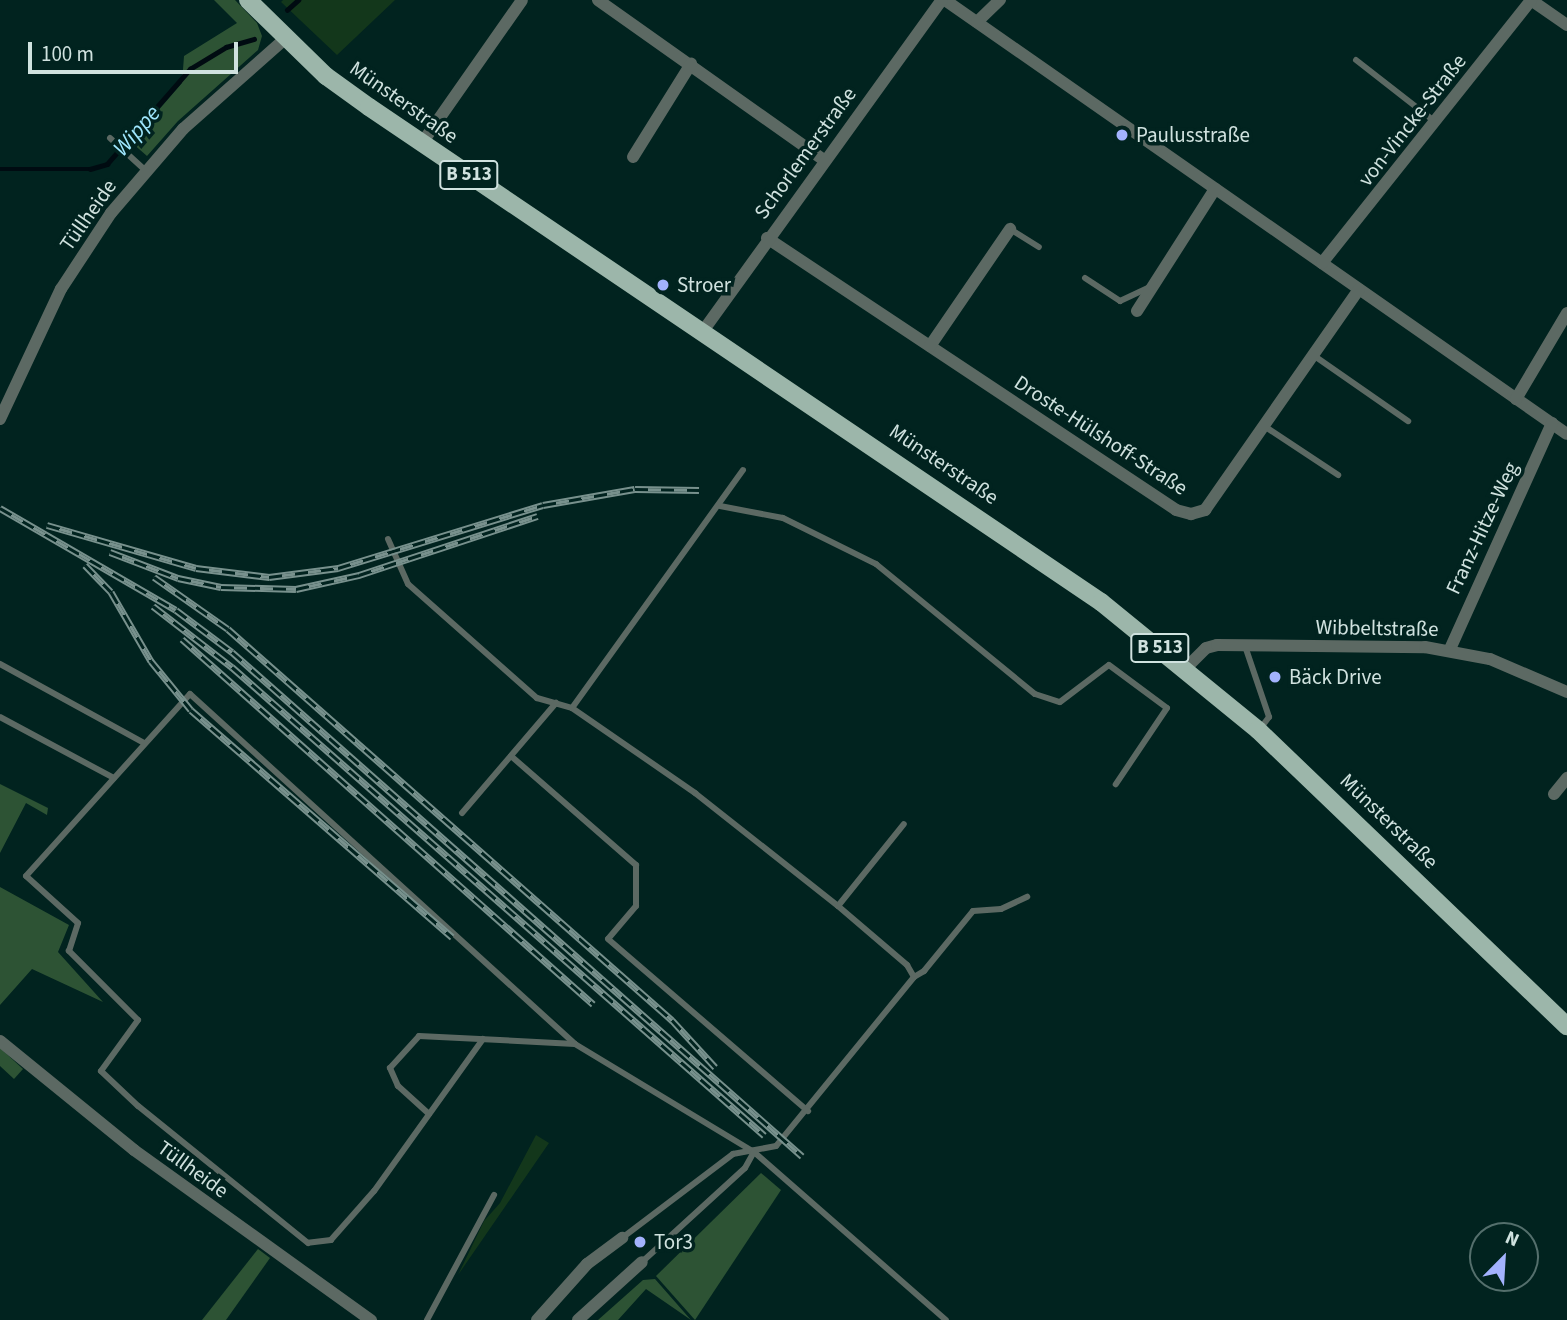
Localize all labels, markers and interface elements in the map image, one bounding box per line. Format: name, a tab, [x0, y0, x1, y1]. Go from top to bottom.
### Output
scale bar	[32, 28, 242, 72]
text: 100 m	[41, 39, 94, 69]
street label: von-Vincke-Straße	[1353, 49, 1471, 191]
street label: Münsterstraße	[345, 55, 463, 149]
street label: Schorlemerstraße	[749, 82, 861, 224]
water label: Wippe	[107, 100, 167, 162]
place label: Paulusstraße	[1136, 122, 1250, 148]
marker: Paulusstraße	[1114, 127, 1130, 143]
road number: B 513	[439, 160, 499, 190]
street label: Tüllheide	[54, 174, 122, 256]
place label: Stroer	[677, 272, 731, 298]
marker: Stroer	[655, 277, 671, 293]
street label: Droste-Hülshoff-Straße	[1010, 370, 1192, 500]
street label: Münsterstraße	[885, 418, 1003, 510]
street label: Franz-Hitze-Weg	[1440, 458, 1524, 598]
street label: Wibbeltstraße	[1315, 614, 1439, 642]
road number: B 513	[1130, 632, 1190, 664]
place label: Bäck Drive	[1289, 664, 1382, 690]
marker: Bäck Drive	[1267, 669, 1283, 685]
street label: Münsterstraße	[1335, 768, 1443, 874]
street label: Tüllheide	[153, 1135, 233, 1203]
north arrow	[1469, 1222, 1539, 1292]
text: N	[1501, 1224, 1523, 1254]
place label: Tor3	[654, 1229, 693, 1255]
marker: Tor3	[632, 1234, 648, 1250]

